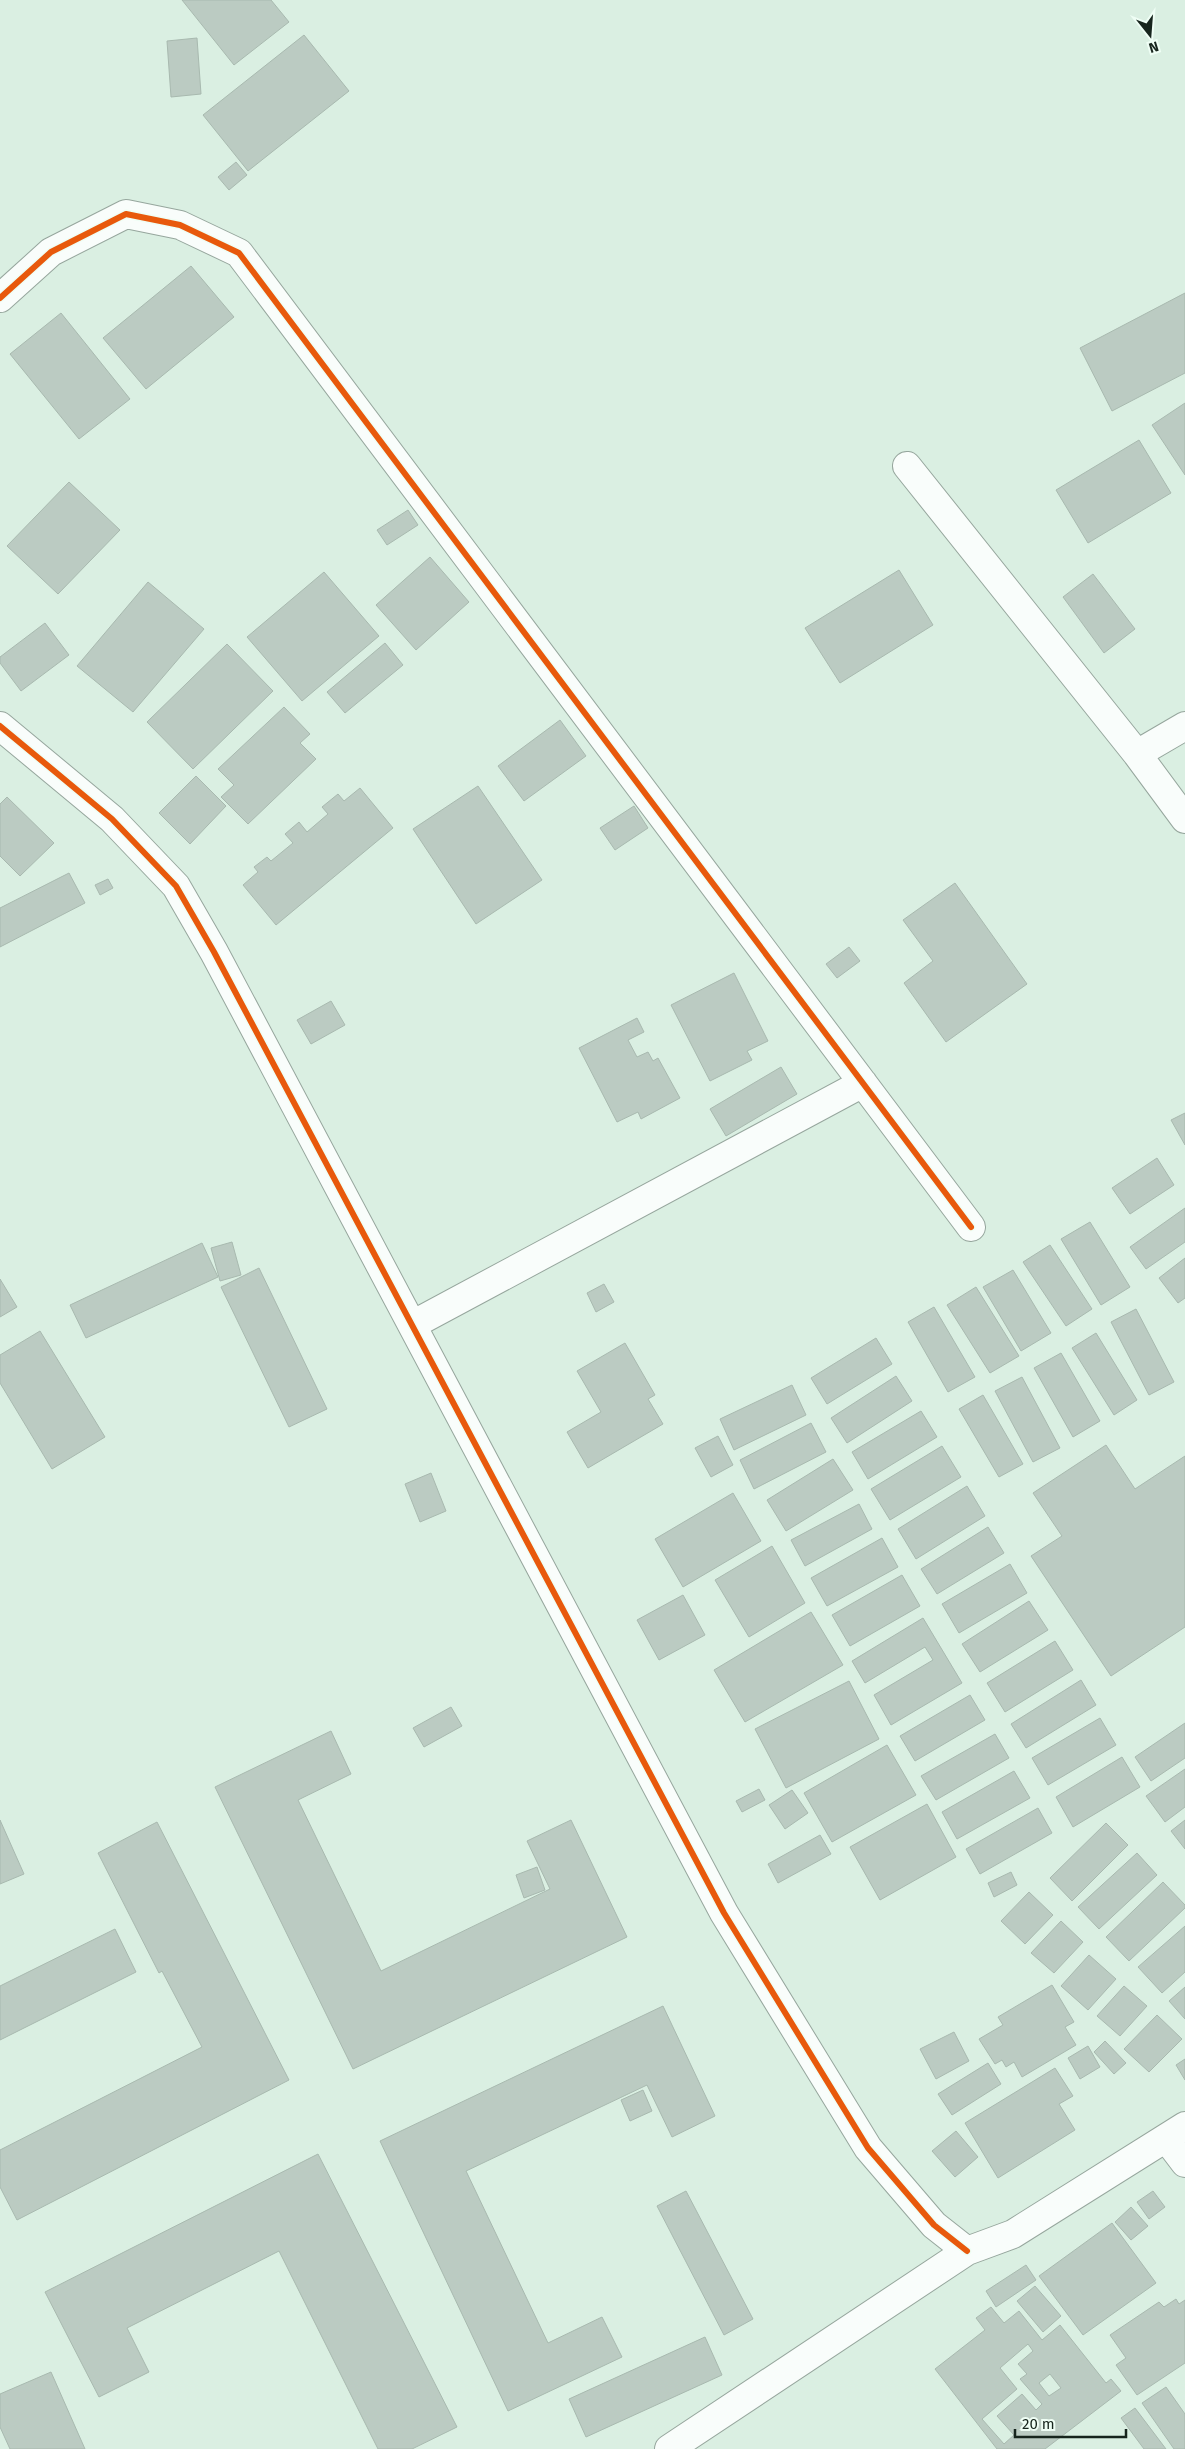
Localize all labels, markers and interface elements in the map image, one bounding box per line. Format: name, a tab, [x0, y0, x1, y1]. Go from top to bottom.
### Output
north arrow	[1125, 10, 1175, 60]
text: N	[1147, 37, 1161, 56]
scale bar	[1015, 2406, 1126, 2438]
text: 20 m	[1022, 2415, 1055, 2433]

